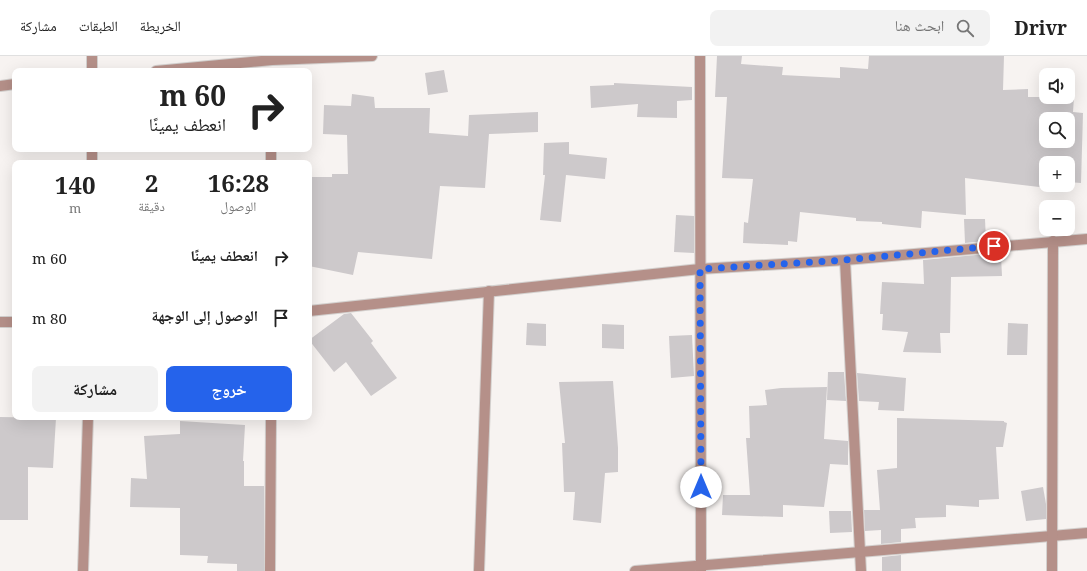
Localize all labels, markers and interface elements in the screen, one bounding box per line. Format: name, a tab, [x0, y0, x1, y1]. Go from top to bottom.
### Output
search box	[710, 10, 990, 46]
text: ابحث هنا	[895, 15, 944, 35]
text: Drivr	[1014, 15, 1067, 41]
text: مشاركة	[20, 16, 57, 35]
text: الطبقات	[79, 16, 118, 35]
text: الخريطة	[140, 16, 181, 35]
icon: search	[954, 17, 976, 39]
map controls	[1039, 68, 1075, 236]
button: sound	[1039, 68, 1075, 104]
text: 60 m	[159, 76, 226, 114]
icon: right	[240, 84, 292, 136]
text: انعطف يمينًا	[149, 112, 226, 136]
button: search	[1039, 112, 1075, 148]
button: +	[1039, 156, 1075, 192]
text: 2	[145, 166, 158, 199]
text: 16:28	[208, 166, 269, 199]
text: 140	[55, 168, 96, 201]
text: دقيقة	[138, 197, 165, 215]
text: الوصول	[220, 197, 256, 215]
text: m	[69, 199, 81, 217]
button: −	[1039, 200, 1075, 236]
pin	[977, 229, 1011, 263]
icon: arrive	[983, 235, 1005, 257]
text: انعطف يمينًا	[190, 245, 258, 265]
icon: right	[270, 247, 292, 269]
text: 60 m	[32, 248, 67, 268]
text: الوصول إلى الوجهة	[152, 305, 258, 325]
icon: arrive	[270, 307, 292, 329]
text: 80 m	[32, 308, 67, 328]
button: مشاركة	[32, 366, 158, 412]
button: خروج	[166, 366, 292, 412]
position arrow	[680, 466, 722, 508]

